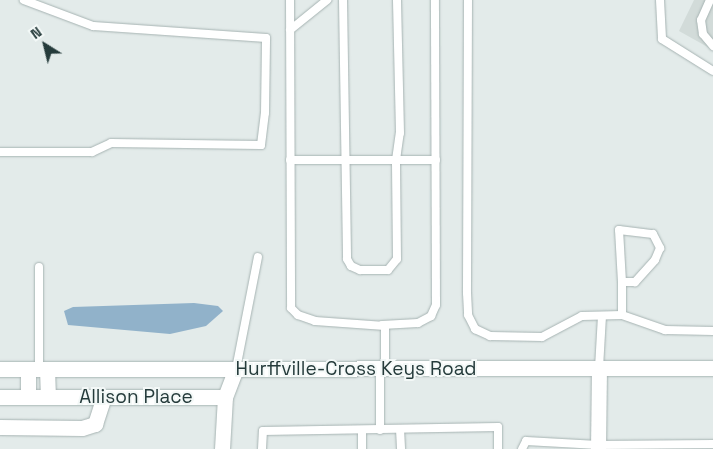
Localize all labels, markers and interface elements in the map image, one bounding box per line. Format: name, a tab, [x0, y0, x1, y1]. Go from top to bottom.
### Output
north arrow	[20, 20, 70, 70]
text: N	[27, 23, 45, 43]
street label: Hurffville-Cross Keys Road	[235, 358, 477, 380]
street label: Allison Place	[79, 386, 193, 408]

